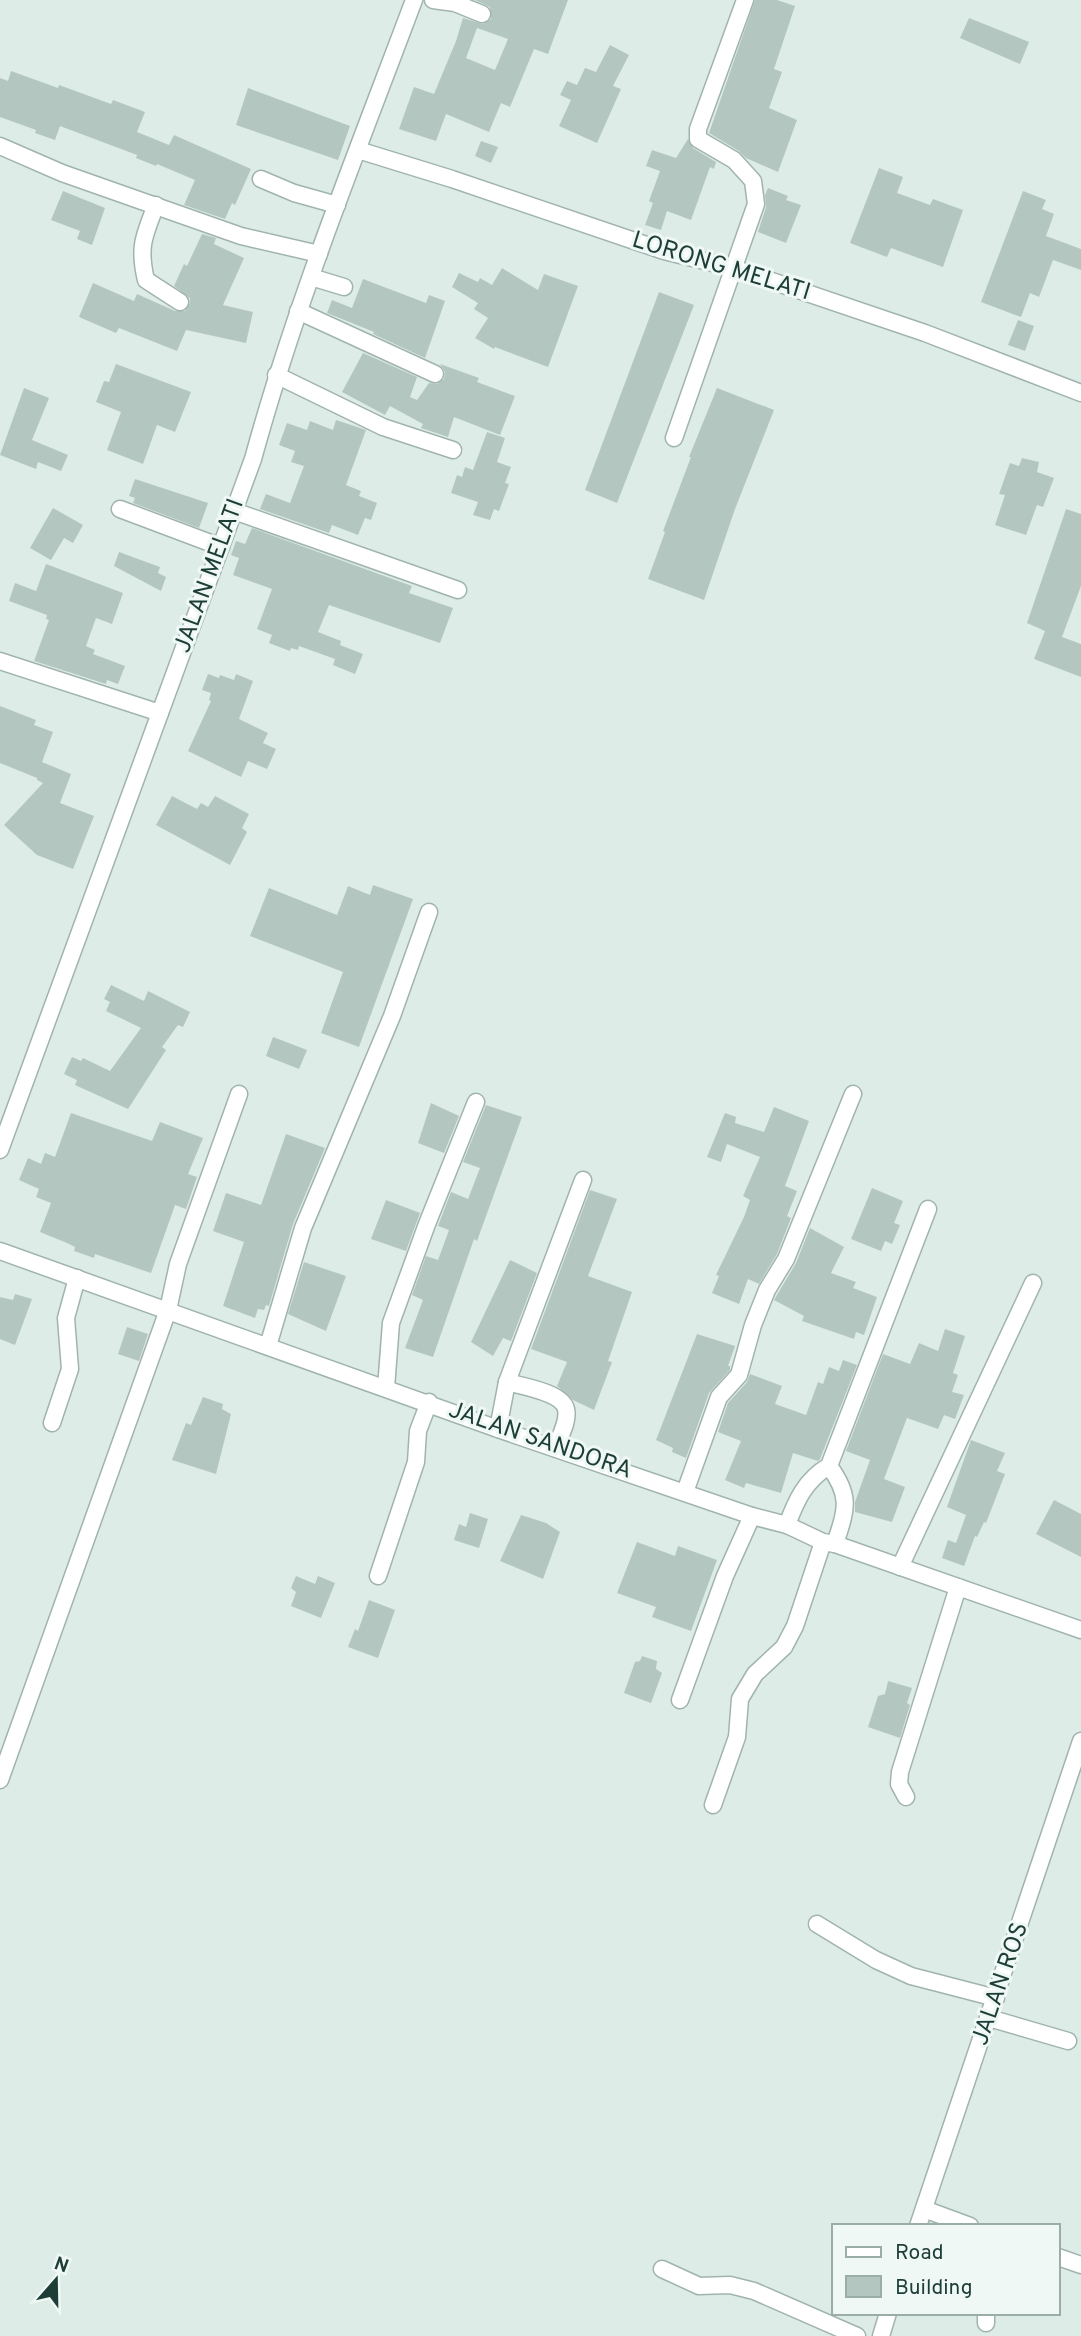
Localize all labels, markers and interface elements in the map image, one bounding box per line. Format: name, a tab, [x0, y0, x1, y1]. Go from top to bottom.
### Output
street label: LORONG MELATI	[628, 226, 814, 308]
street label: JALAN MELATI	[168, 495, 252, 657]
street label: JALAN SANDORA	[444, 1396, 636, 1486]
street label: JALAN ROS	[966, 1919, 1036, 2049]
legend	[832, 2224, 1060, 2315]
text: Road	[895, 2240, 944, 2267]
north arrow	[21, 2245, 91, 2315]
text: N	[51, 2252, 72, 2280]
text: Building	[895, 2275, 973, 2302]

